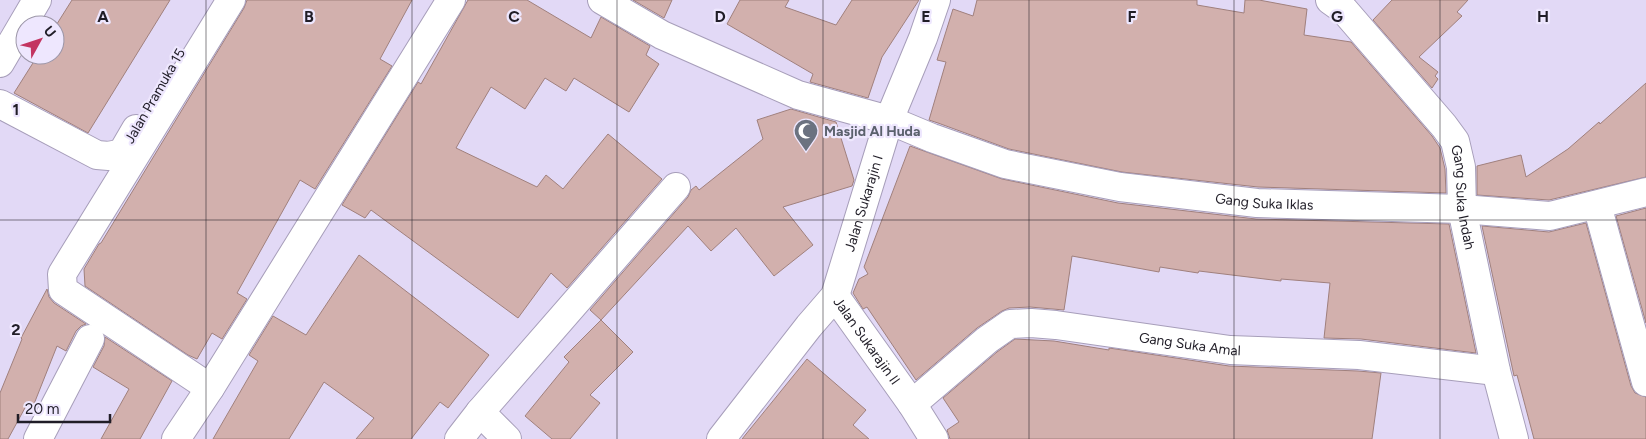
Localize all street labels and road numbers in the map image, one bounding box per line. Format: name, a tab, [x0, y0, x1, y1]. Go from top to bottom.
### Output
street label: Jalan Pramuka 15	[121, 46, 189, 146]
street label: Gang Suka Indah	[1448, 143, 1479, 251]
street label: Jalan Sukarajin I	[841, 153, 886, 254]
street label: Gang Suka Iklas	[1214, 190, 1314, 213]
street label: Jalan Sukarajin II	[830, 294, 904, 388]
street label: Gang Suka Amal	[1138, 329, 1241, 359]

